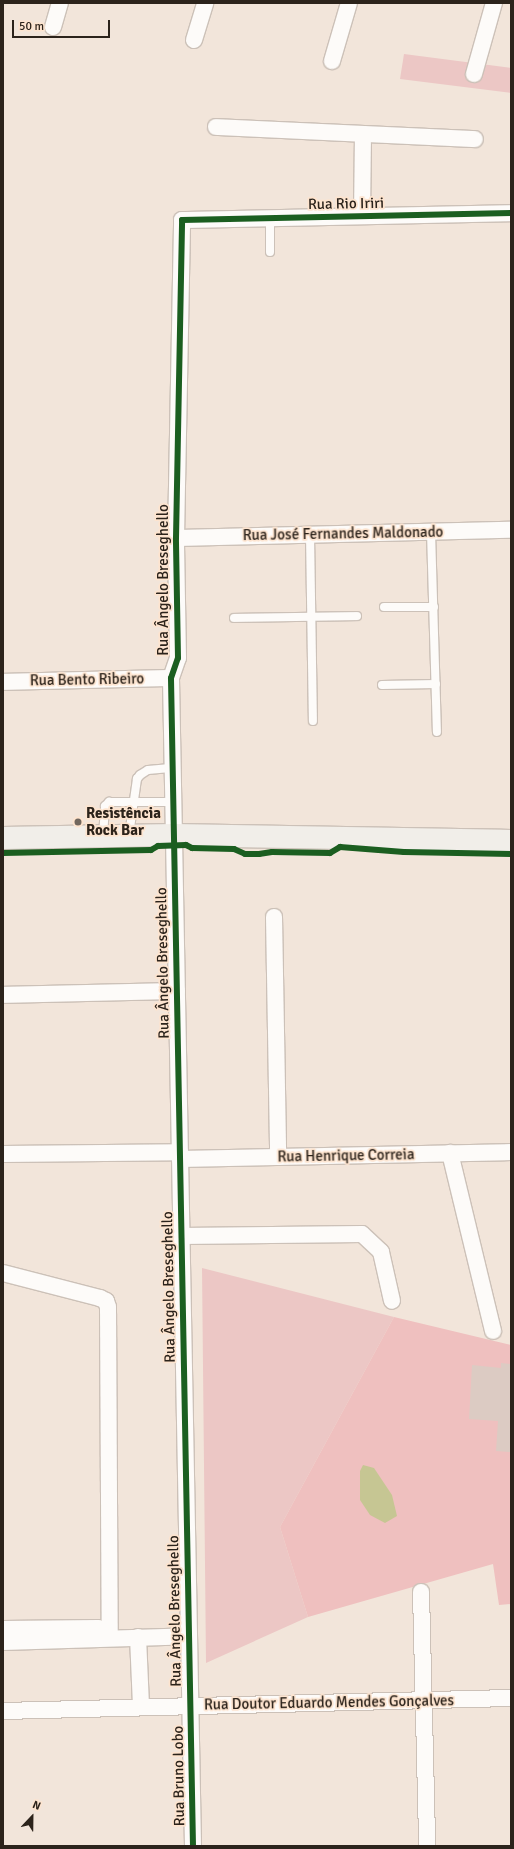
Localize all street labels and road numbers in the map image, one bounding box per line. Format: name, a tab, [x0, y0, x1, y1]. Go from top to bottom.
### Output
street label: Rua Rio Iriri	[308, 194, 384, 214]
street label: Rua Ângelo Breseghello	[155, 504, 173, 656]
street label: Rua José Fernandes Maldonado	[243, 523, 443, 545]
street label: Rua Bento Ribeiro	[30, 670, 144, 690]
street label: Rua Ângelo Breseghello	[153, 887, 173, 1039]
street label: Rua Henrique Correia	[277, 1146, 415, 1166]
street label: Rua Ângelo Breseghello	[159, 1211, 179, 1363]
street label: Rua Ângelo Breseghello	[165, 1535, 185, 1687]
street label: Rua Doutor Eduardo Mendes Gonçalves	[204, 1692, 454, 1714]
street label: Rua Bruno Lobo	[169, 1726, 189, 1826]

